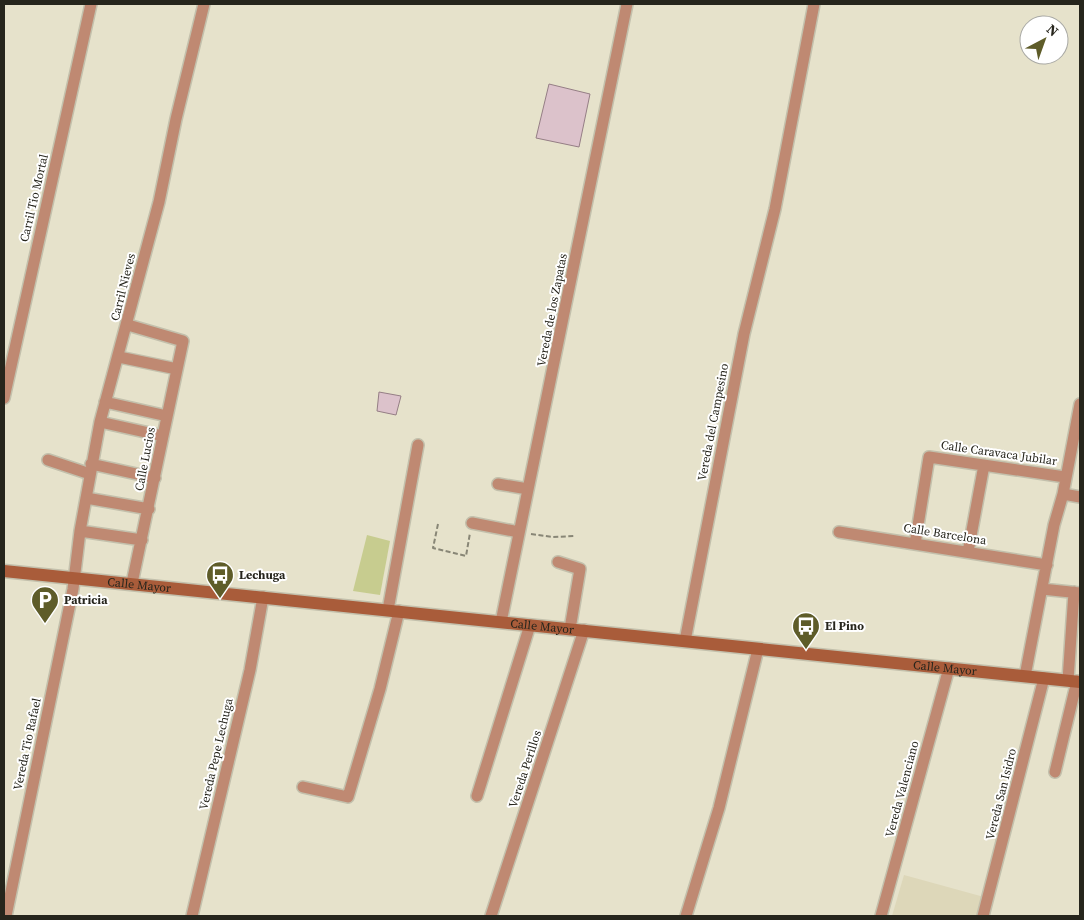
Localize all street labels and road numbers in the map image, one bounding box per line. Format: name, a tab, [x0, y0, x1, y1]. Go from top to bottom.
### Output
street label: Carril Tio Mortal	[16, 152, 52, 244]
street label: Carril Nieves	[107, 251, 139, 323]
street label: Vereda de los Zapatas	[533, 252, 571, 368]
street label: Vereda del Campesino	[694, 362, 732, 482]
street label: Calle Lucios	[131, 426, 159, 492]
street label: Calle Caravaca Jubilar	[940, 437, 1058, 469]
street label: Calle Barcelona	[902, 520, 988, 549]
street label: Calle Mayor	[107, 574, 172, 596]
street label: Calle Mayor	[510, 615, 575, 638]
street label: Calle Mayor	[912, 657, 978, 679]
street label: Vereda Tio Rafael	[9, 696, 45, 792]
street label: Vereda Pepe Lechuga	[195, 696, 237, 811]
street label: Vereda Perillos	[505, 728, 545, 810]
street label: Vereda Valenciano	[881, 739, 923, 839]
street label: Vereda San Isidro	[982, 746, 1020, 841]

